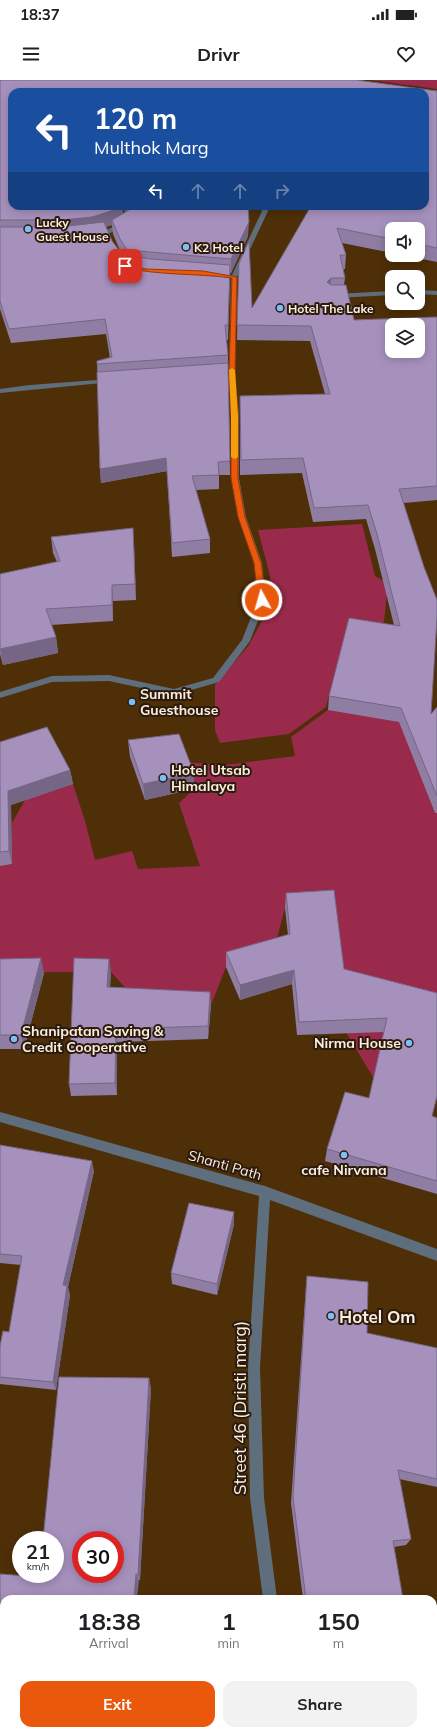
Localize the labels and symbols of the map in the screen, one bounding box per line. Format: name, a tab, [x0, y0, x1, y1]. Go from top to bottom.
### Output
place label: Lucky Guest House	[36, 215, 109, 244]
marker: Lucky Guest House	[23, 224, 33, 234]
place label: K2 Hotel	[194, 240, 243, 255]
marker: K2 Hotel	[181, 242, 191, 252]
pin	[108, 249, 142, 283]
place label: Hotel The Lake	[288, 301, 374, 316]
marker: Hotel The Lake	[275, 303, 285, 313]
position arrow	[241, 579, 283, 621]
place label: Summit Guesthouse	[140, 685, 219, 719]
marker: Summit Guesthouse	[127, 697, 137, 707]
place label: Hotel Utsab Himalaya	[171, 761, 251, 795]
marker: Hotel Utsab Himalaya	[158, 773, 168, 783]
place label: Shanipatan Saving & Credit Cooperative	[22, 1022, 164, 1056]
marker: Shanipatan Saving & Credit Cooperative	[9, 1034, 19, 1044]
place label: Nirma House	[314, 1034, 401, 1052]
marker: Nirma House	[404, 1038, 414, 1048]
street label: Shanti Path	[186, 1146, 264, 1184]
marker: cafe Nirvana	[339, 1150, 349, 1160]
place label: cafe Nirvana	[301, 1161, 387, 1179]
place label: Hotel Om	[339, 1306, 416, 1327]
marker: Hotel Om	[326, 1311, 336, 1321]
street label: Street 46 (Dristi marg)	[229, 1321, 250, 1495]
speed limit sign: 30	[72, 1531, 124, 1583]

